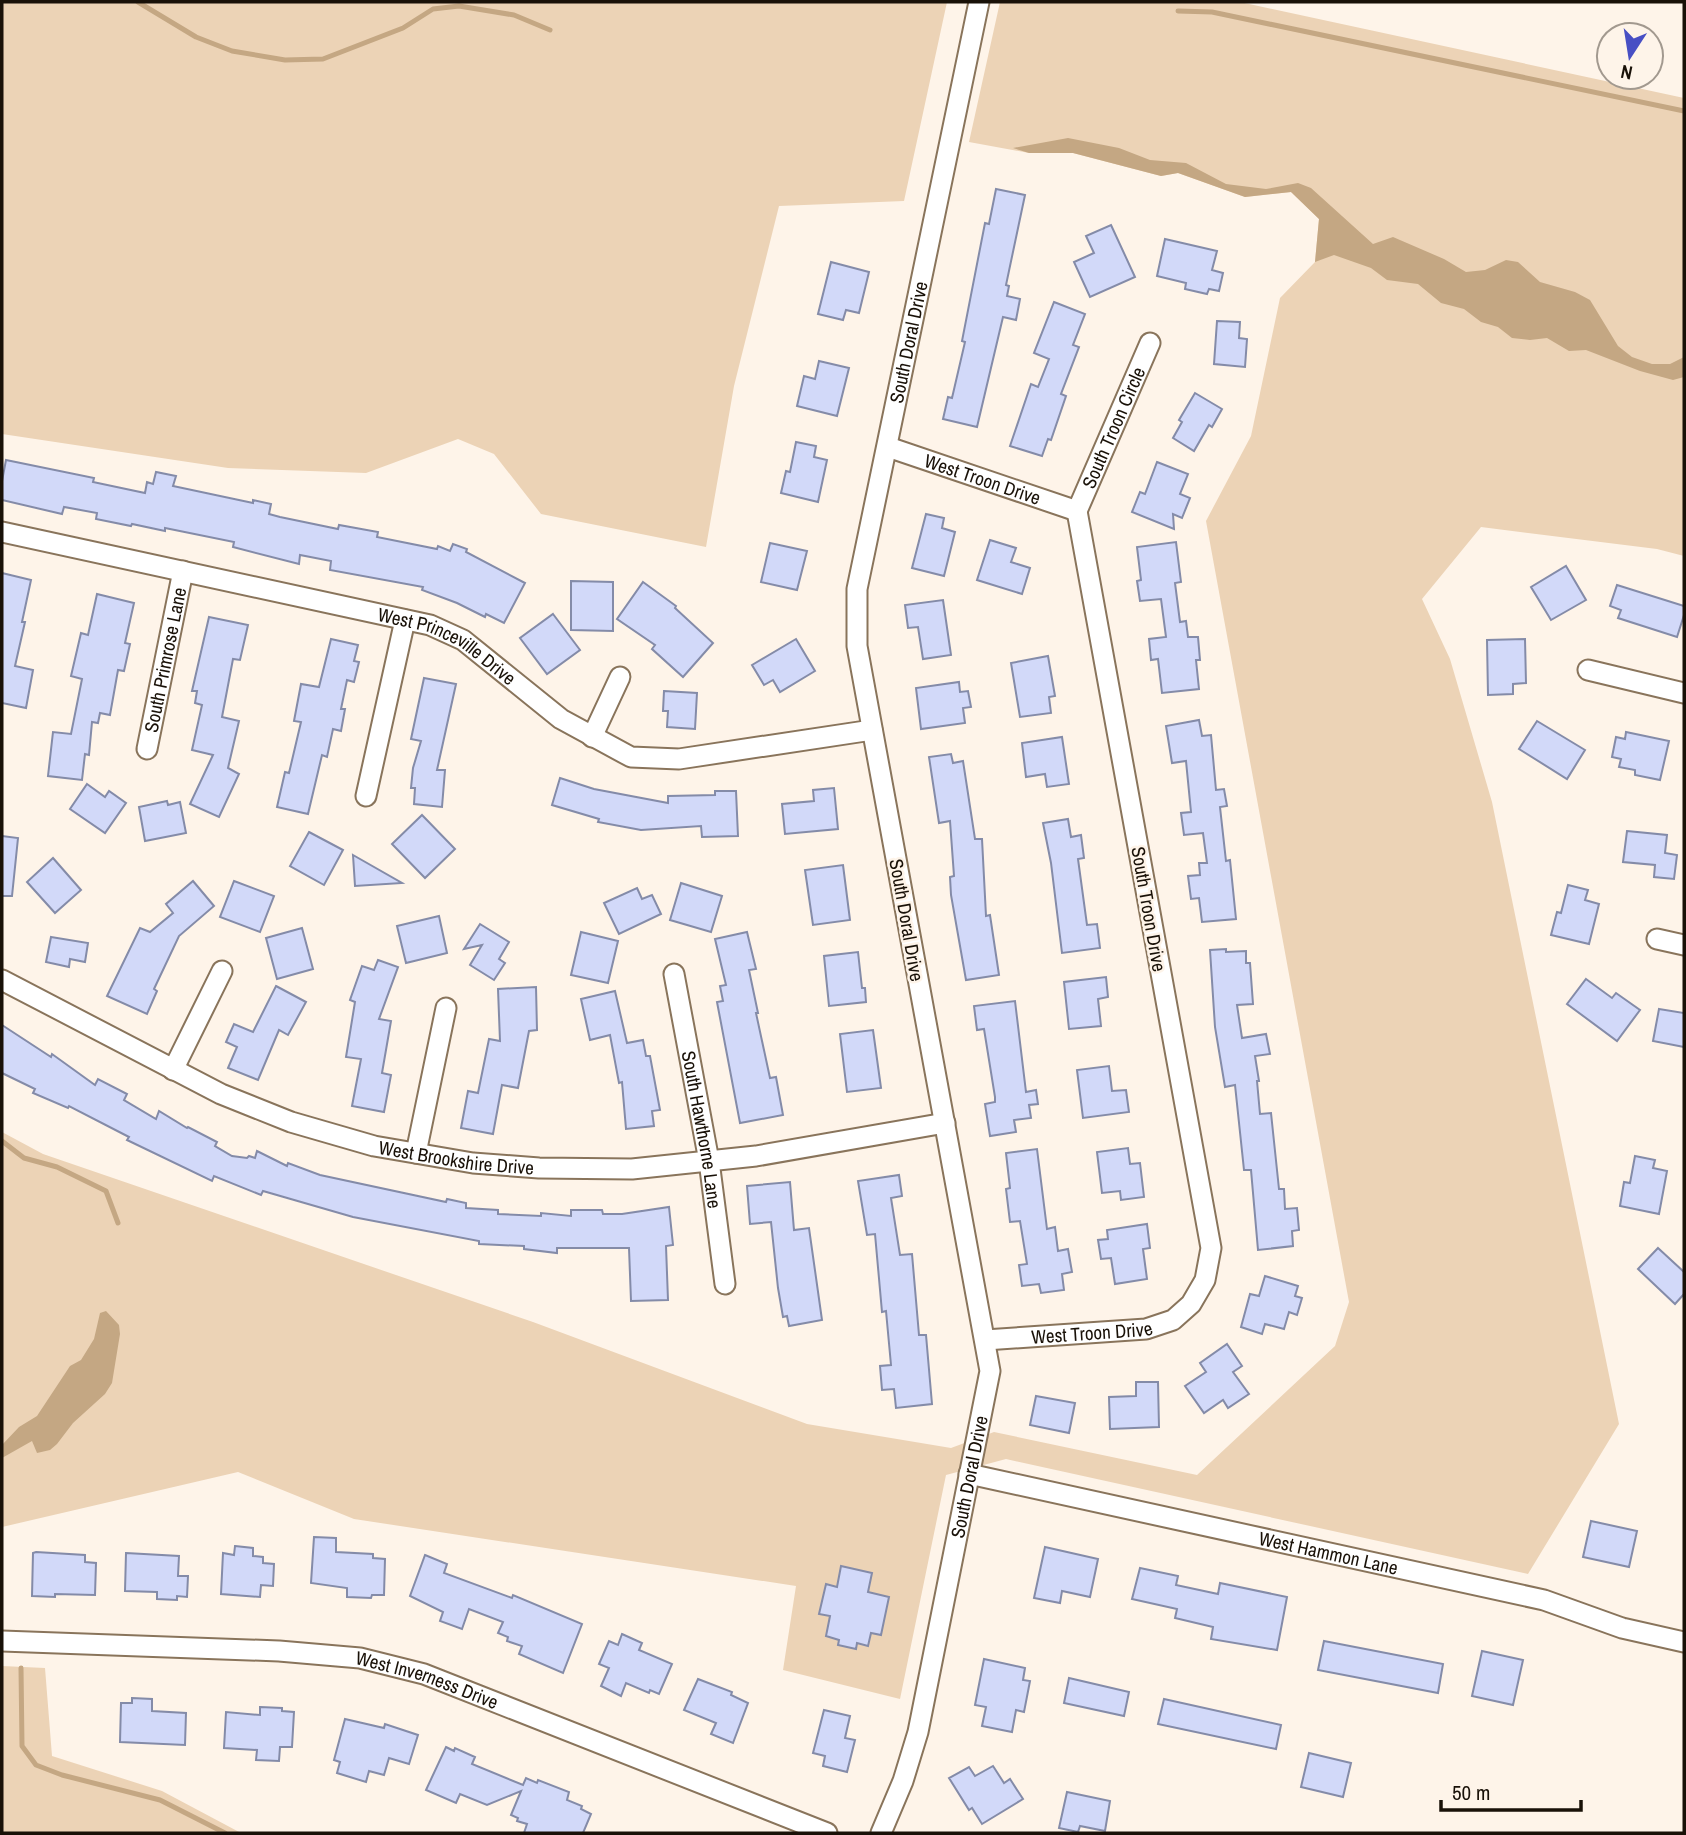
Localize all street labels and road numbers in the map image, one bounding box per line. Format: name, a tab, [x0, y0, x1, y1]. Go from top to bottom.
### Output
street label: South Doral Drive	[883, 279, 934, 406]
street label: South Troon Circle	[1075, 363, 1151, 492]
street label: West Troon Drive	[921, 447, 1044, 511]
street label: South Primrose Lane	[138, 585, 192, 735]
street label: West Princeville Drive	[375, 601, 522, 691]
street label: South Troon Drive	[1125, 844, 1173, 974]
street label: South Doral Drive	[883, 857, 931, 983]
street label: South Hawthorne Lane	[676, 1049, 728, 1210]
street label: West Brookshire Drive	[377, 1134, 535, 1181]
street label: West Troon Drive	[1030, 1315, 1156, 1350]
street label: South Doral Drive	[944, 1413, 994, 1540]
street label: West Hammon Lane	[1256, 1525, 1401, 1581]
street label: West Inverness Drive	[353, 1644, 502, 1715]

